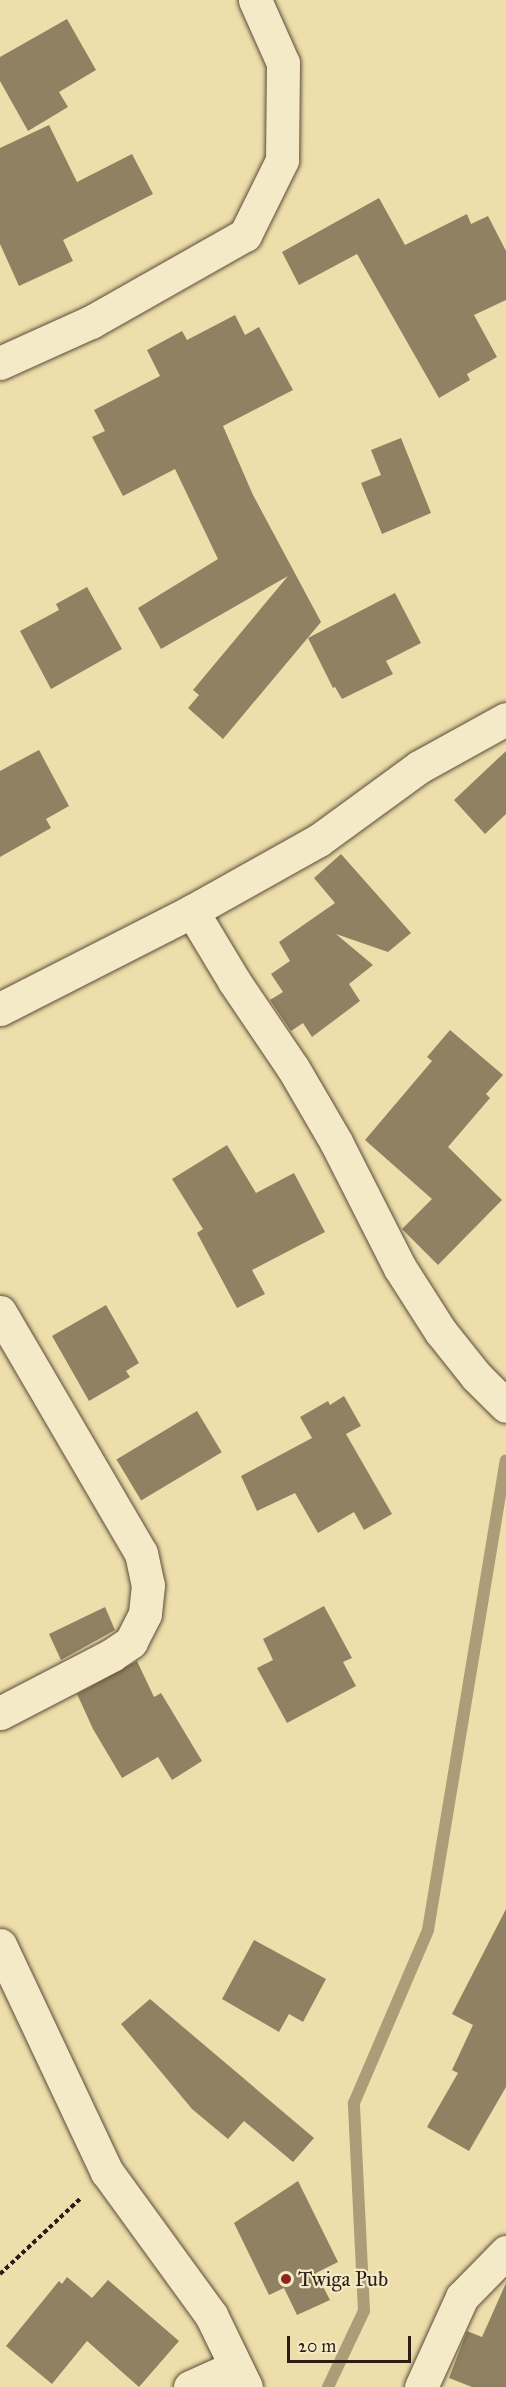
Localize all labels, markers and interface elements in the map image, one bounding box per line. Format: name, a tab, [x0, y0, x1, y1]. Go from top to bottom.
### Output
place label: Twiga Pub	[298, 2266, 388, 2292]
marker: Twiga Pub	[279, 2272, 293, 2286]
scale bar	[290, 2324, 414, 2362]
text: 20 m	[298, 2335, 336, 2357]

